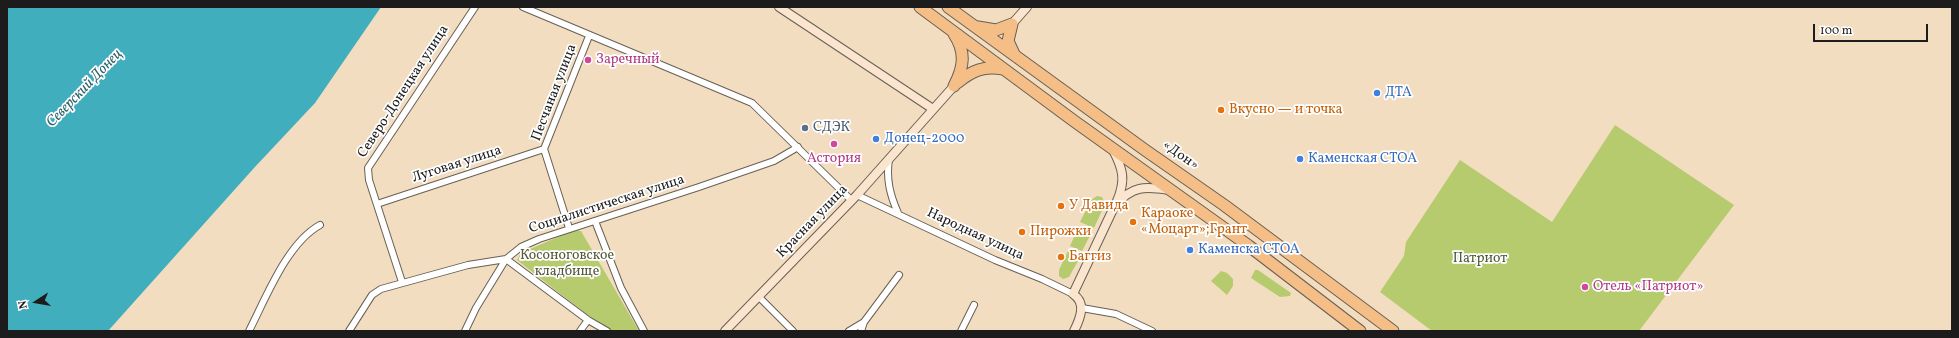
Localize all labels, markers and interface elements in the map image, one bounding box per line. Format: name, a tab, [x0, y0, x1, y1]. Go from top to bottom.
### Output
scale bar	[1815, 16, 1930, 42]
street label: Северо-Донецкая улица	[355, 22, 453, 162]
text: 100 m	[1820, 23, 1852, 39]
street label: Песчаная улица	[529, 42, 581, 144]
water label: Северский Донец	[43, 46, 127, 132]
place label: Заречный	[596, 52, 660, 68]
marker: Заречный	[583, 55, 593, 65]
place label: ДТА	[1385, 85, 1412, 101]
marker: ДТА	[1372, 88, 1382, 98]
place label: Вкусно — и точка	[1229, 102, 1343, 118]
marker: Вкусно — и точка	[1216, 105, 1226, 115]
place label: СДЭК	[813, 120, 850, 136]
marker: СДЭК	[800, 123, 810, 133]
place label: Донец-2000	[884, 131, 964, 147]
marker: Донец-2000	[871, 134, 881, 144]
street label: «Дон»	[1159, 137, 1201, 175]
marker: Астория	[829, 139, 839, 149]
street label: Луговая улица	[410, 143, 504, 187]
place label: Астория	[807, 151, 861, 167]
place label: Каменская СТОА	[1308, 151, 1417, 167]
marker: Каменская СТОА	[1295, 154, 1305, 164]
street label: Социалистическая улица	[527, 172, 687, 238]
street label: Красная улица	[774, 182, 852, 262]
place label: У Давида	[1069, 198, 1129, 214]
marker: У Давида	[1056, 201, 1066, 211]
street label: Народная улица	[924, 205, 1026, 265]
place label: Караоке «Моцарт»;Грант	[1141, 206, 1247, 238]
marker: Караоке «Моцарт»;Грант	[1128, 217, 1138, 227]
place label: Пирожки	[1030, 224, 1091, 240]
marker: Пирожки	[1017, 227, 1027, 237]
place label: Каменска СТОА	[1198, 242, 1300, 258]
marker: Каменска СТОА	[1185, 245, 1195, 255]
park label: Косоноговское кладбище	[520, 248, 614, 280]
place label: Баггиз	[1069, 249, 1111, 265]
park label: Патриот	[1453, 251, 1507, 267]
marker: Баггиз	[1056, 252, 1066, 262]
place label: Отель «Патриот»	[1593, 279, 1704, 295]
north arrow	[16, 282, 56, 322]
marker: Отель «Патриот»	[1580, 282, 1590, 292]
text: N	[16, 299, 32, 310]

